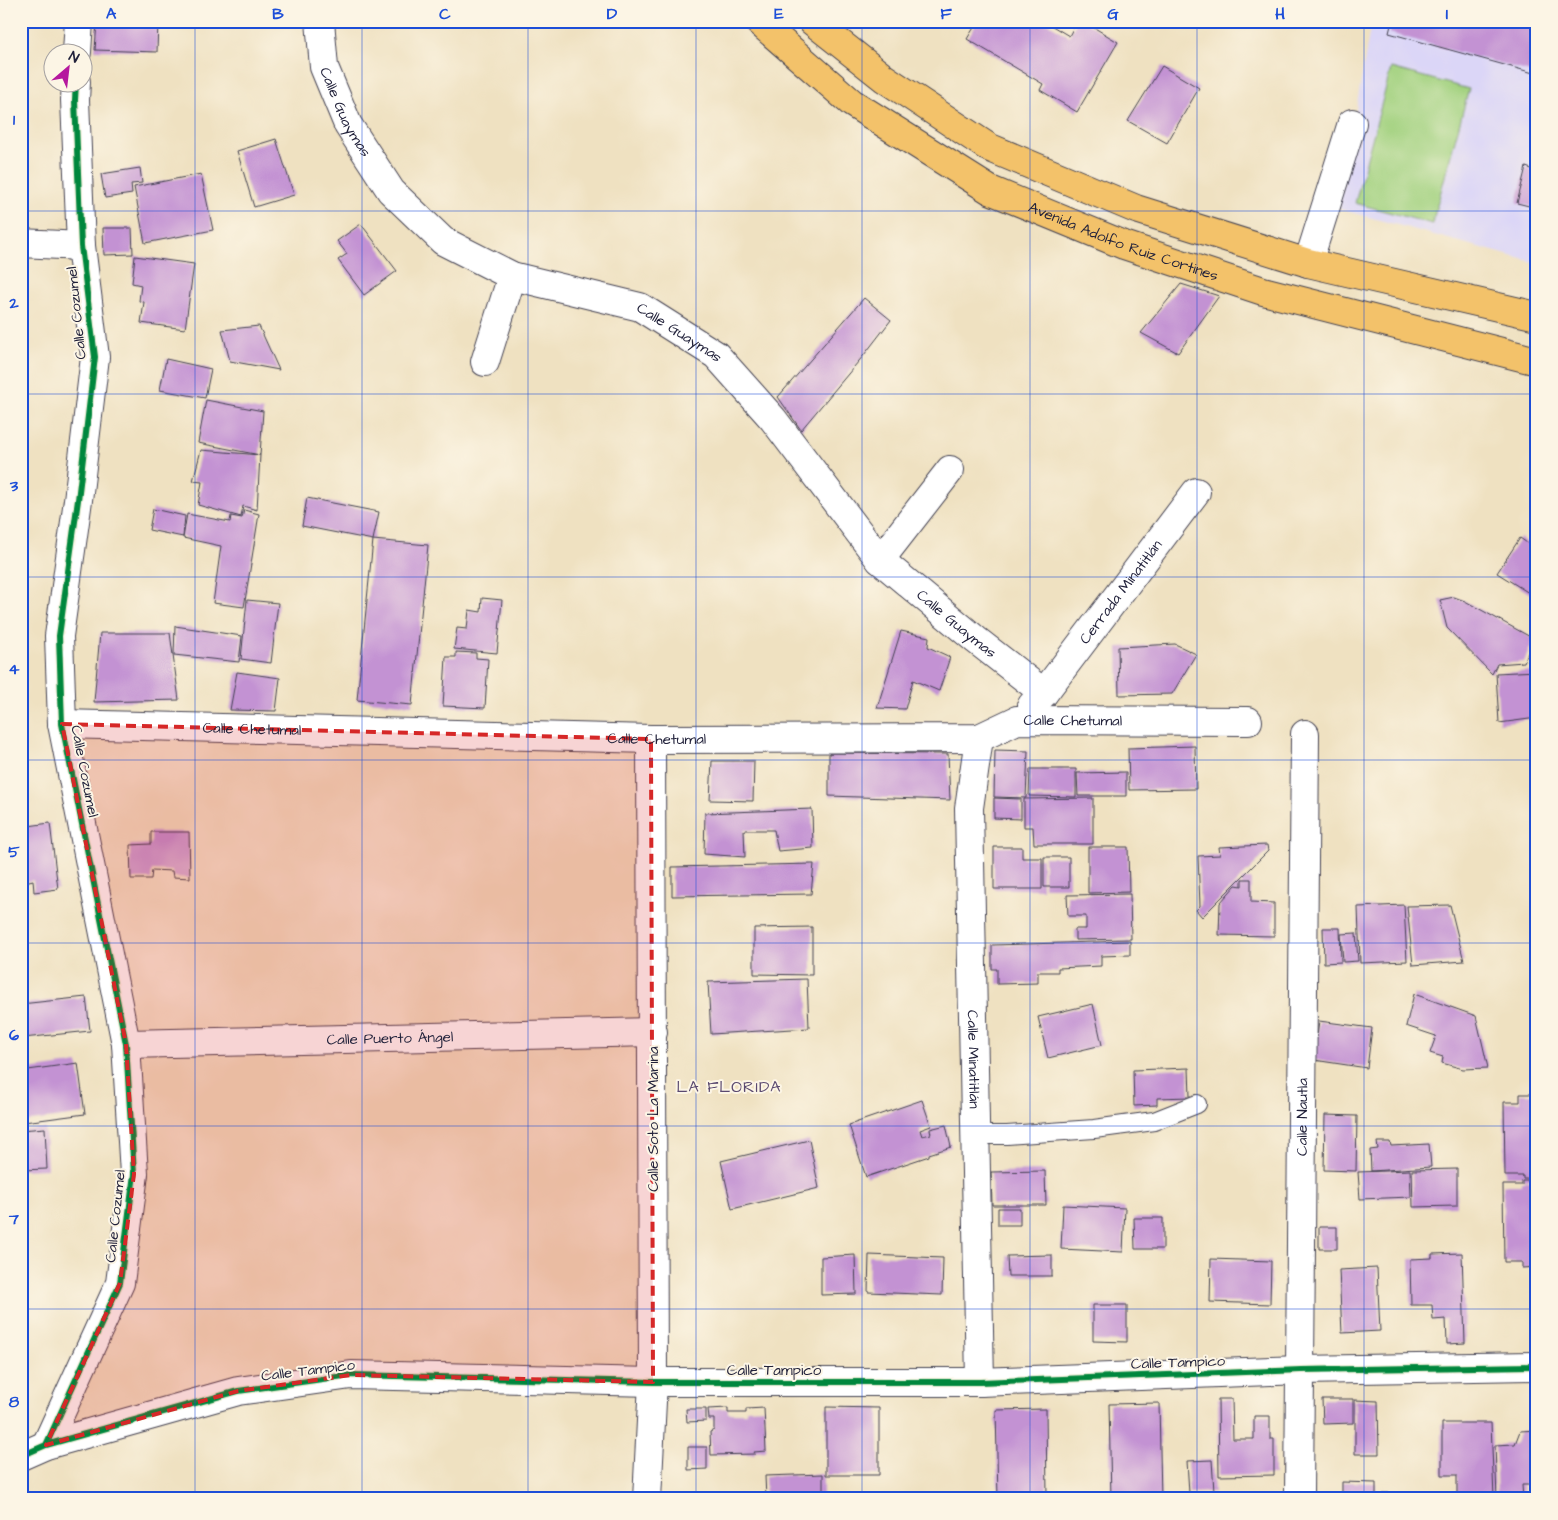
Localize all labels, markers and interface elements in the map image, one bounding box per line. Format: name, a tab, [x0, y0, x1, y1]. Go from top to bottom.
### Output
text: A	[106, 3, 117, 25]
text: B	[272, 3, 284, 25]
text: C	[439, 3, 451, 25]
text: D	[607, 3, 618, 25]
text: E	[774, 3, 784, 25]
text: F	[940, 3, 952, 25]
text: G	[1107, 3, 1119, 25]
text: H	[1275, 3, 1285, 25]
text: I	[1446, 3, 1448, 25]
north arrow	[42, 42, 92, 92]
text: N	[65, 47, 82, 68]
street label: Calle Guaymas	[314, 64, 376, 162]
text: 1	[13, 109, 16, 131]
street label: Avenida Adolfo Ruiz Cortines	[1025, 197, 1221, 287]
street label: Calle Cozumel	[61, 265, 92, 360]
text: 2	[8, 292, 19, 314]
street label: Calle Guaymas	[633, 298, 728, 367]
text: 3	[9, 475, 19, 497]
street label: Cerrada Minatitlán	[1075, 535, 1168, 649]
street label: Calle Guaymas	[912, 585, 1001, 663]
text: 4	[9, 658, 20, 680]
street label: Calle Chetumal	[1023, 710, 1122, 731]
street label: Calle Chetumal	[202, 718, 302, 741]
street label: Calle Cozumel	[65, 723, 104, 819]
street label: Calle Chetumal	[607, 728, 706, 750]
text: 5	[8, 841, 20, 863]
street label: Calle Minatitlán	[962, 1010, 985, 1109]
text: 6	[9, 1024, 19, 1046]
street label: Calle Puerto Ángel	[326, 1027, 453, 1050]
street label: Calle Soto La Marina	[643, 1046, 664, 1192]
district label: LA FLORIDA	[676, 1076, 782, 1098]
street label: Calle Nautla	[1292, 1078, 1313, 1156]
street label: Calle Cozumel	[100, 1169, 131, 1264]
text: 7	[8, 1208, 19, 1230]
street label: Calle Tampico	[1131, 1350, 1226, 1375]
street label: Calle Tampico	[260, 1354, 357, 1387]
street label: Calle Tampico	[727, 1360, 822, 1381]
text: 8	[9, 1391, 20, 1413]

